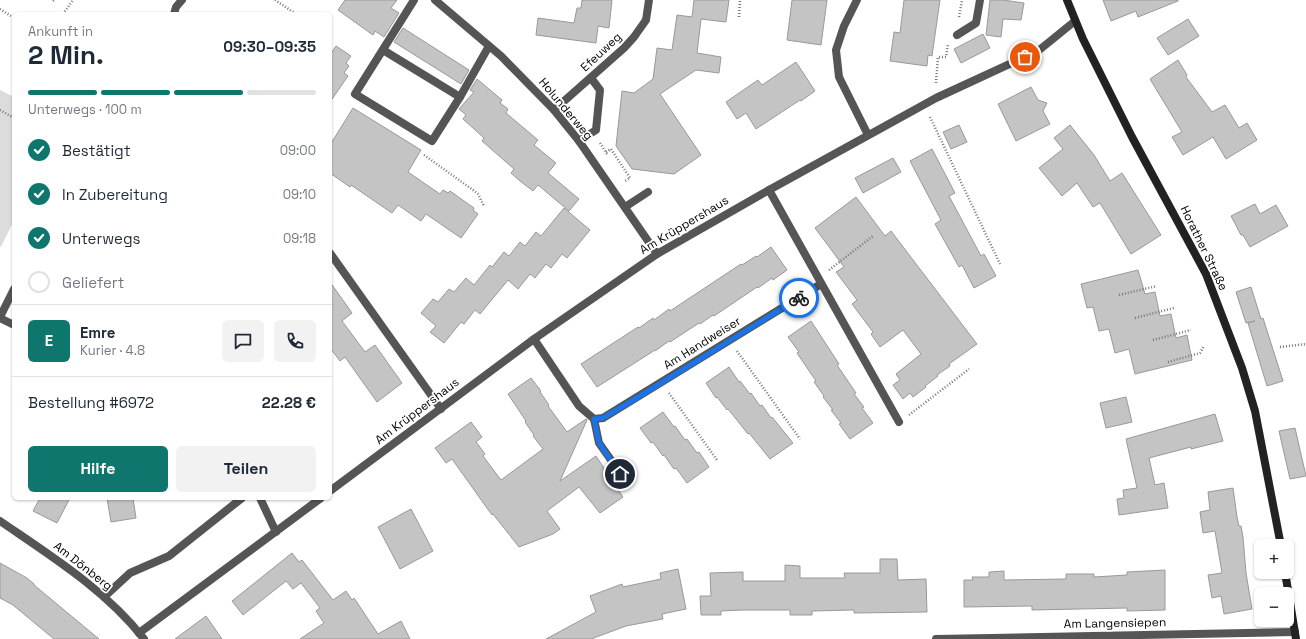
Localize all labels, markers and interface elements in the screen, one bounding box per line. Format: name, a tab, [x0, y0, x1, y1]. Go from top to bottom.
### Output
text: Ankunft in	[28, 23, 93, 40]
street label: Efeuweg	[577, 29, 625, 75]
text: 09:30–09:35	[223, 37, 316, 56]
text: 2 Min.	[28, 38, 104, 72]
pin	[1008, 40, 1042, 74]
icon: bag	[1014, 46, 1036, 68]
street label: Holunderweg	[535, 75, 597, 143]
text: Unterwegs · 100 m	[28, 101, 142, 118]
icon: check	[28, 139, 50, 161]
text: Bestätigt	[62, 141, 131, 160]
text: 09:00	[280, 142, 316, 159]
icon: check	[28, 183, 50, 205]
text: In Zubereitung	[62, 185, 168, 204]
text: 09:10	[283, 186, 316, 203]
street label: Am Krüppershaus	[636, 192, 732, 258]
street label: Horather Straße	[1177, 203, 1231, 293]
icon: check	[28, 227, 50, 249]
text: Unterwegs	[62, 229, 140, 248]
text: 09:18	[283, 230, 316, 247]
text: Geliefert	[62, 273, 124, 292]
courier	[779, 278, 819, 318]
icon: bike	[788, 287, 810, 309]
street label: Am Handweiser	[660, 313, 744, 373]
button: chat	[222, 320, 264, 362]
button: phone	[274, 320, 316, 362]
text: Emre	[80, 323, 115, 342]
text: E	[45, 331, 53, 350]
text: Kurier · 4.8	[80, 342, 145, 359]
street label: Am Krüppershaus	[372, 374, 462, 448]
text: Bestellung #6972	[28, 393, 154, 412]
text: 22.28 €	[262, 393, 316, 412]
button: Hilfe	[28, 446, 168, 492]
button: Teilen	[176, 446, 316, 492]
pin	[603, 457, 637, 491]
icon: home	[609, 463, 631, 485]
street label: Am Dönberg	[50, 538, 116, 594]
map controls	[1254, 539, 1294, 627]
button: +	[1254, 539, 1294, 579]
button: −	[1254, 587, 1294, 627]
street label: Am Langensiepen	[1064, 614, 1166, 632]

